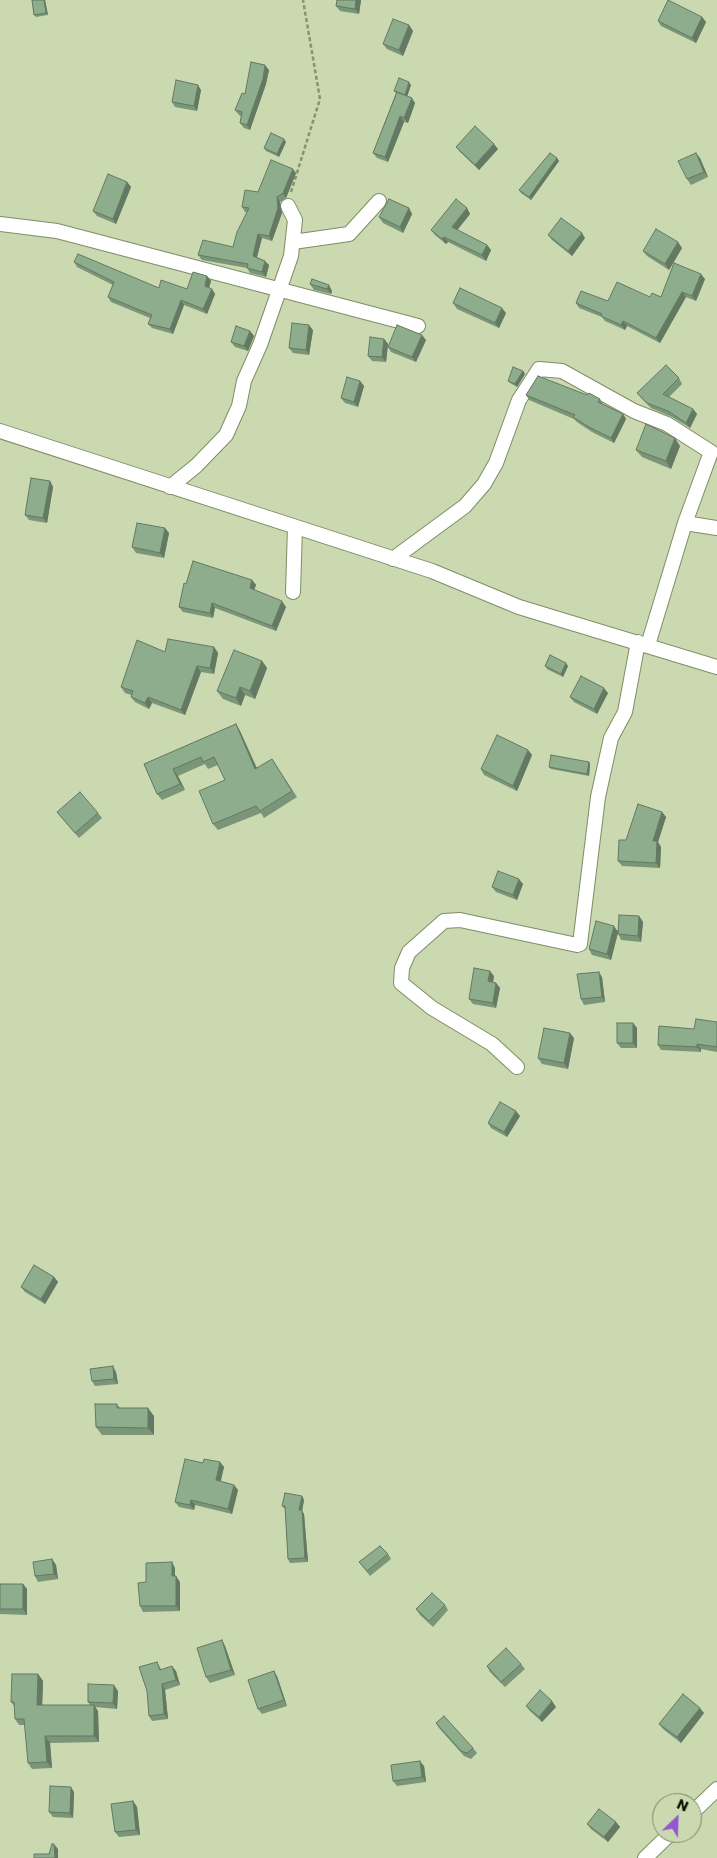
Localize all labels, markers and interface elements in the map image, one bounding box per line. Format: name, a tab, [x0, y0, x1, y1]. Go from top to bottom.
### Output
north arrow	[652, 1793, 702, 1843]
text: N	[674, 1794, 692, 1816]

